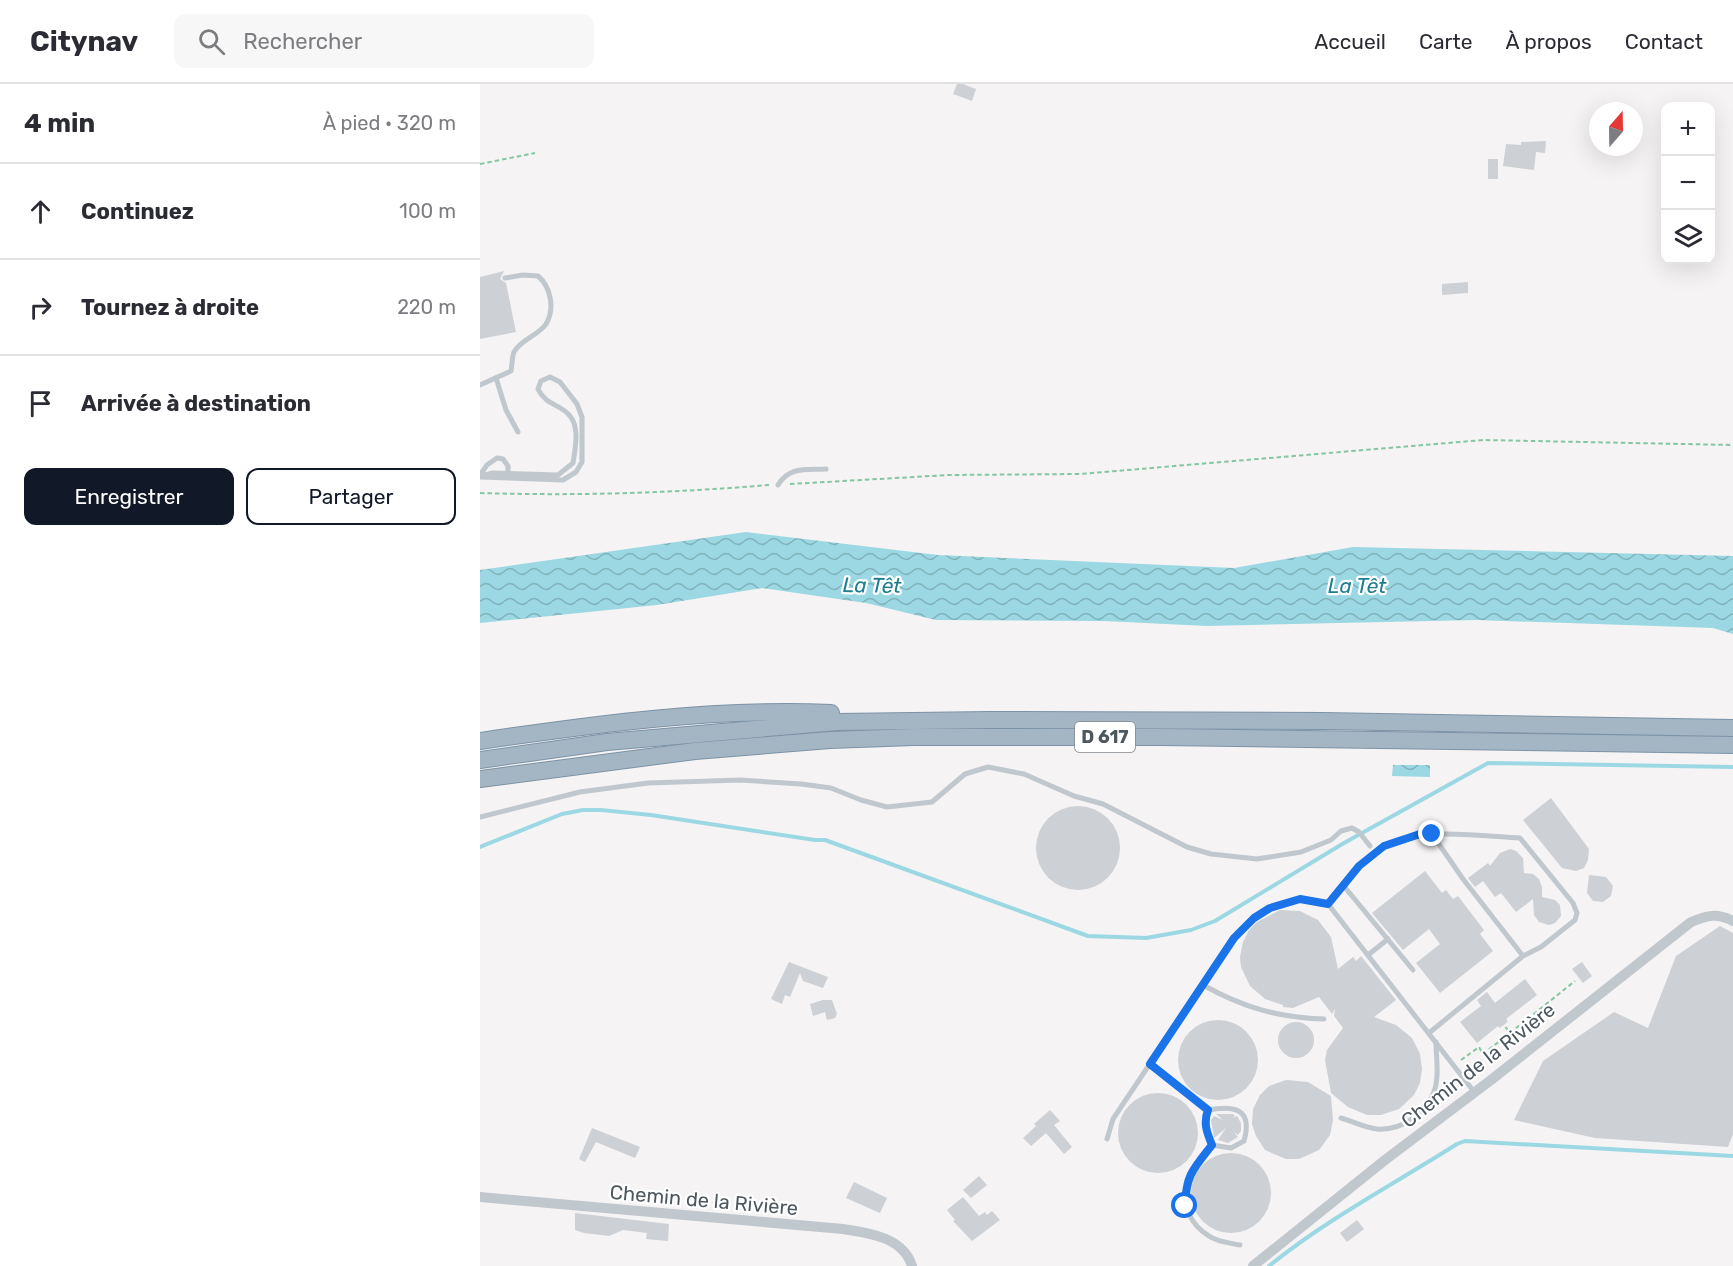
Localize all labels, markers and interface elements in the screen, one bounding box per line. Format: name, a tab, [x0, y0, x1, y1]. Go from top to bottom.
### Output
search box	[174, 14, 594, 68]
text: Citynav	[30, 25, 138, 58]
icon: search	[195, 25, 228, 58]
text: Rechercher	[243, 28, 362, 55]
text: Accueil	[1314, 29, 1386, 54]
text: Carte	[1419, 29, 1472, 54]
text: À propos	[1505, 29, 1592, 54]
text: Contact	[1625, 29, 1703, 54]
north arrow	[1589, 102, 1643, 156]
map controls	[1661, 102, 1715, 264]
button: +	[1661, 102, 1715, 156]
text: 4 min	[24, 108, 95, 139]
text: À pied · 320 m	[323, 111, 456, 135]
button: −	[1661, 156, 1715, 210]
icon: ahead	[24, 195, 57, 228]
text: Continuez	[81, 198, 194, 225]
text: 100 m	[399, 199, 456, 223]
button: layers	[1661, 210, 1715, 264]
icon: right	[24, 291, 57, 324]
text: Tournez à droite	[81, 294, 259, 321]
text: 220 m	[397, 295, 456, 319]
icon: arrive	[24, 387, 57, 420]
text: Arrivée à destination	[81, 390, 311, 417]
button: Enregistrer	[24, 468, 234, 525]
button: Partager	[246, 468, 456, 525]
water label: La Têt	[842, 572, 902, 598]
water label: La Têt	[1328, 573, 1387, 598]
road number: D 617	[1075, 722, 1135, 752]
route end	[1418, 820, 1444, 846]
street label: Chemin de la Rivière	[1396, 997, 1560, 1133]
street label: Chemin de la Rivière	[609, 1180, 799, 1220]
route start	[1171, 1192, 1197, 1218]

